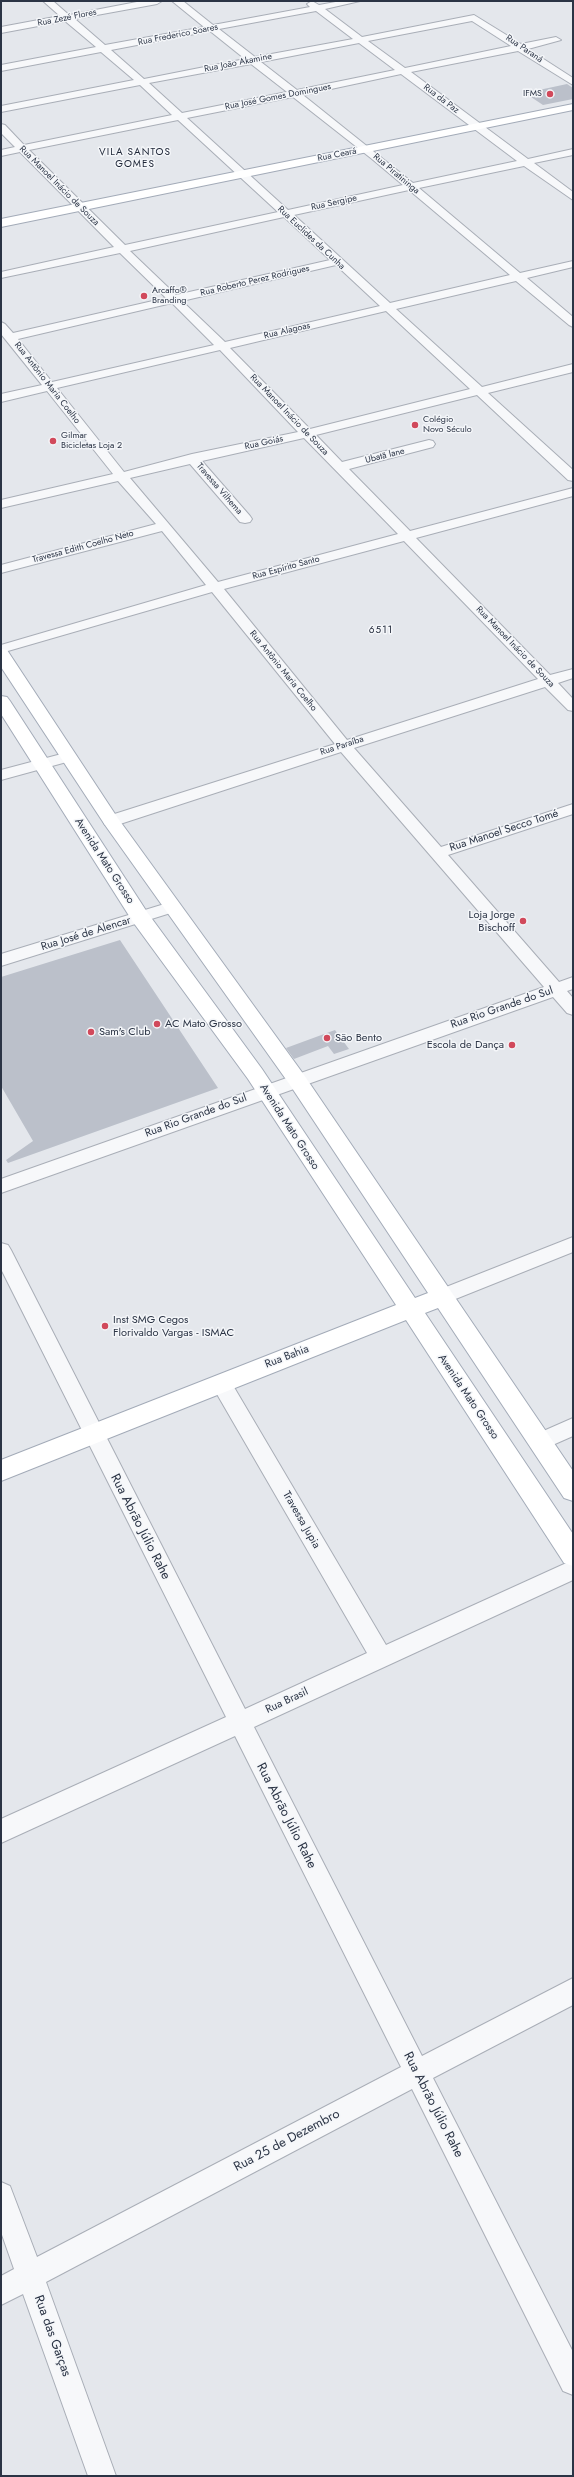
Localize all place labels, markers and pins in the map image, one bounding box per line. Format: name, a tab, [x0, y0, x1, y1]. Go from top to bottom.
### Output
place label: IFMS	[523, 89, 542, 99]
marker: IFMS	[545, 89, 555, 99]
place label: Arcaffo® Branding	[152, 286, 187, 307]
marker: Arcaffo® Branding	[139, 291, 149, 301]
place label: Colégio Novo Século	[423, 415, 472, 436]
marker: Colégio Novo Século	[410, 420, 420, 430]
place label: Gilmar Bicicletas Loja 2	[61, 431, 122, 452]
marker: Gilmar Bicicletas Loja 2	[48, 436, 58, 446]
place label: Loja Jorge Bischoff	[469, 908, 515, 934]
marker: Loja Jorge Bischoff	[518, 916, 528, 926]
place label: AC Mato Grosso	[165, 1017, 242, 1031]
marker: AC Mato Grosso	[152, 1019, 162, 1029]
place label: Sam's Club	[99, 1025, 150, 1039]
marker: Sam's Club	[86, 1027, 96, 1037]
place label: São Bento	[335, 1031, 382, 1045]
marker: São Bento	[322, 1033, 332, 1043]
place label: Escola de Dança	[427, 1038, 504, 1052]
marker: Escola de Dança	[507, 1040, 517, 1050]
place label: Inst SMG Cegos Florivaldo Vargas - ISMAC	[113, 1313, 234, 1339]
marker: Inst SMG Cegos Florivaldo Vargas - ISMAC	[100, 1321, 110, 1331]

